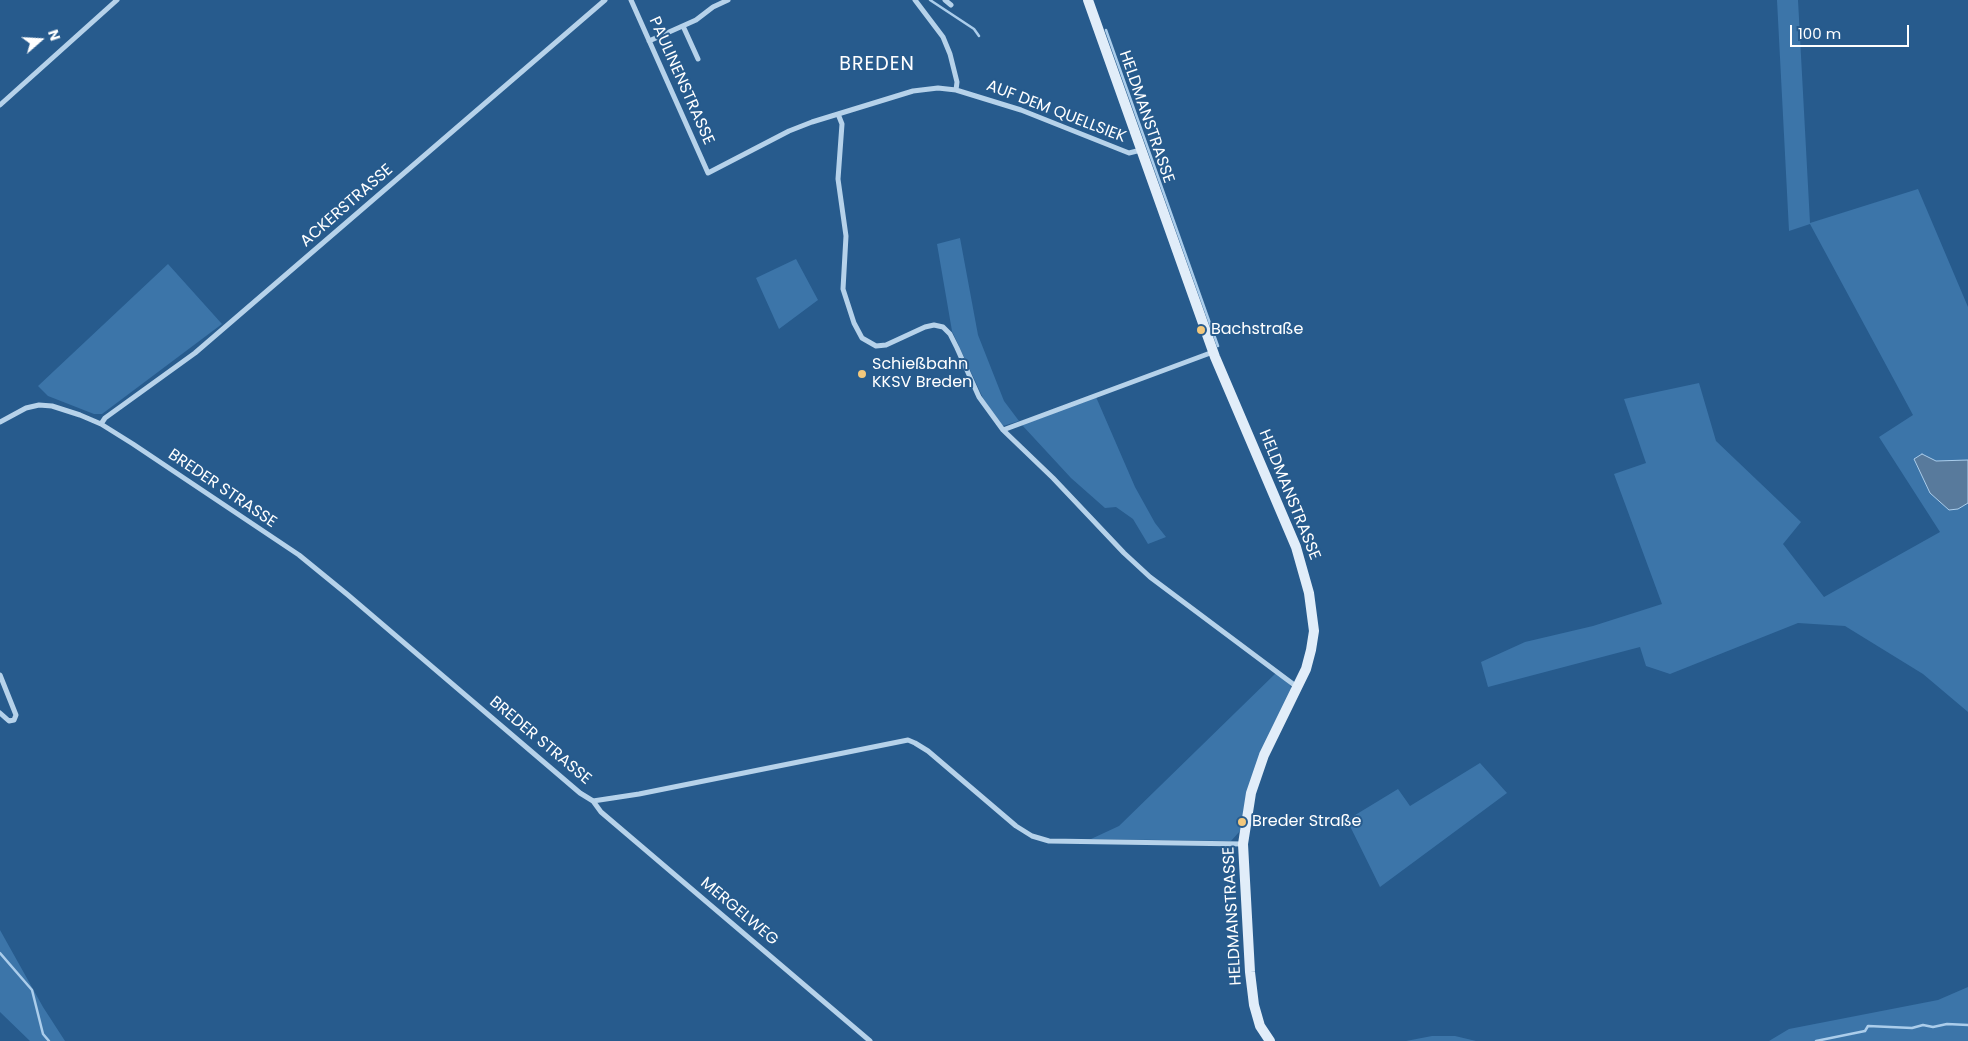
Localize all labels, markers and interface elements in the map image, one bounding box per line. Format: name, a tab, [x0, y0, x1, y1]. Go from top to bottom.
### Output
street label: PAULINENSTRASSE	[644, 14, 718, 148]
north arrow	[15, 15, 65, 65]
scale bar	[1793, 15, 1912, 47]
text: 100 m	[1798, 23, 1841, 44]
text: N	[43, 27, 65, 43]
street label: HELDMANSTRASSE	[1114, 48, 1178, 186]
district label: BREDEN	[839, 54, 915, 76]
street label: AUF DEM QUELLSIEK	[983, 77, 1129, 147]
street label: ACKERSTRASSE	[297, 161, 397, 251]
place label: Bachstraße	[1211, 320, 1303, 340]
marker: Bachstraße	[1195, 324, 1207, 336]
place label: Schießbahn KKSV Breden	[872, 355, 972, 393]
marker: Schießbahn KKSV Breden	[856, 368, 868, 380]
street label: HELDMANSTRASSE	[1254, 427, 1324, 563]
street label: BREDER STRASSE	[164, 446, 280, 532]
street label: BREDER STRASSE	[485, 693, 595, 789]
place label: Breder Straße	[1252, 812, 1361, 832]
marker: Breder Straße	[1236, 816, 1248, 828]
street label: HELDMANSTRASSE	[1220, 846, 1246, 986]
street label: MERGELWEG	[696, 874, 782, 950]

